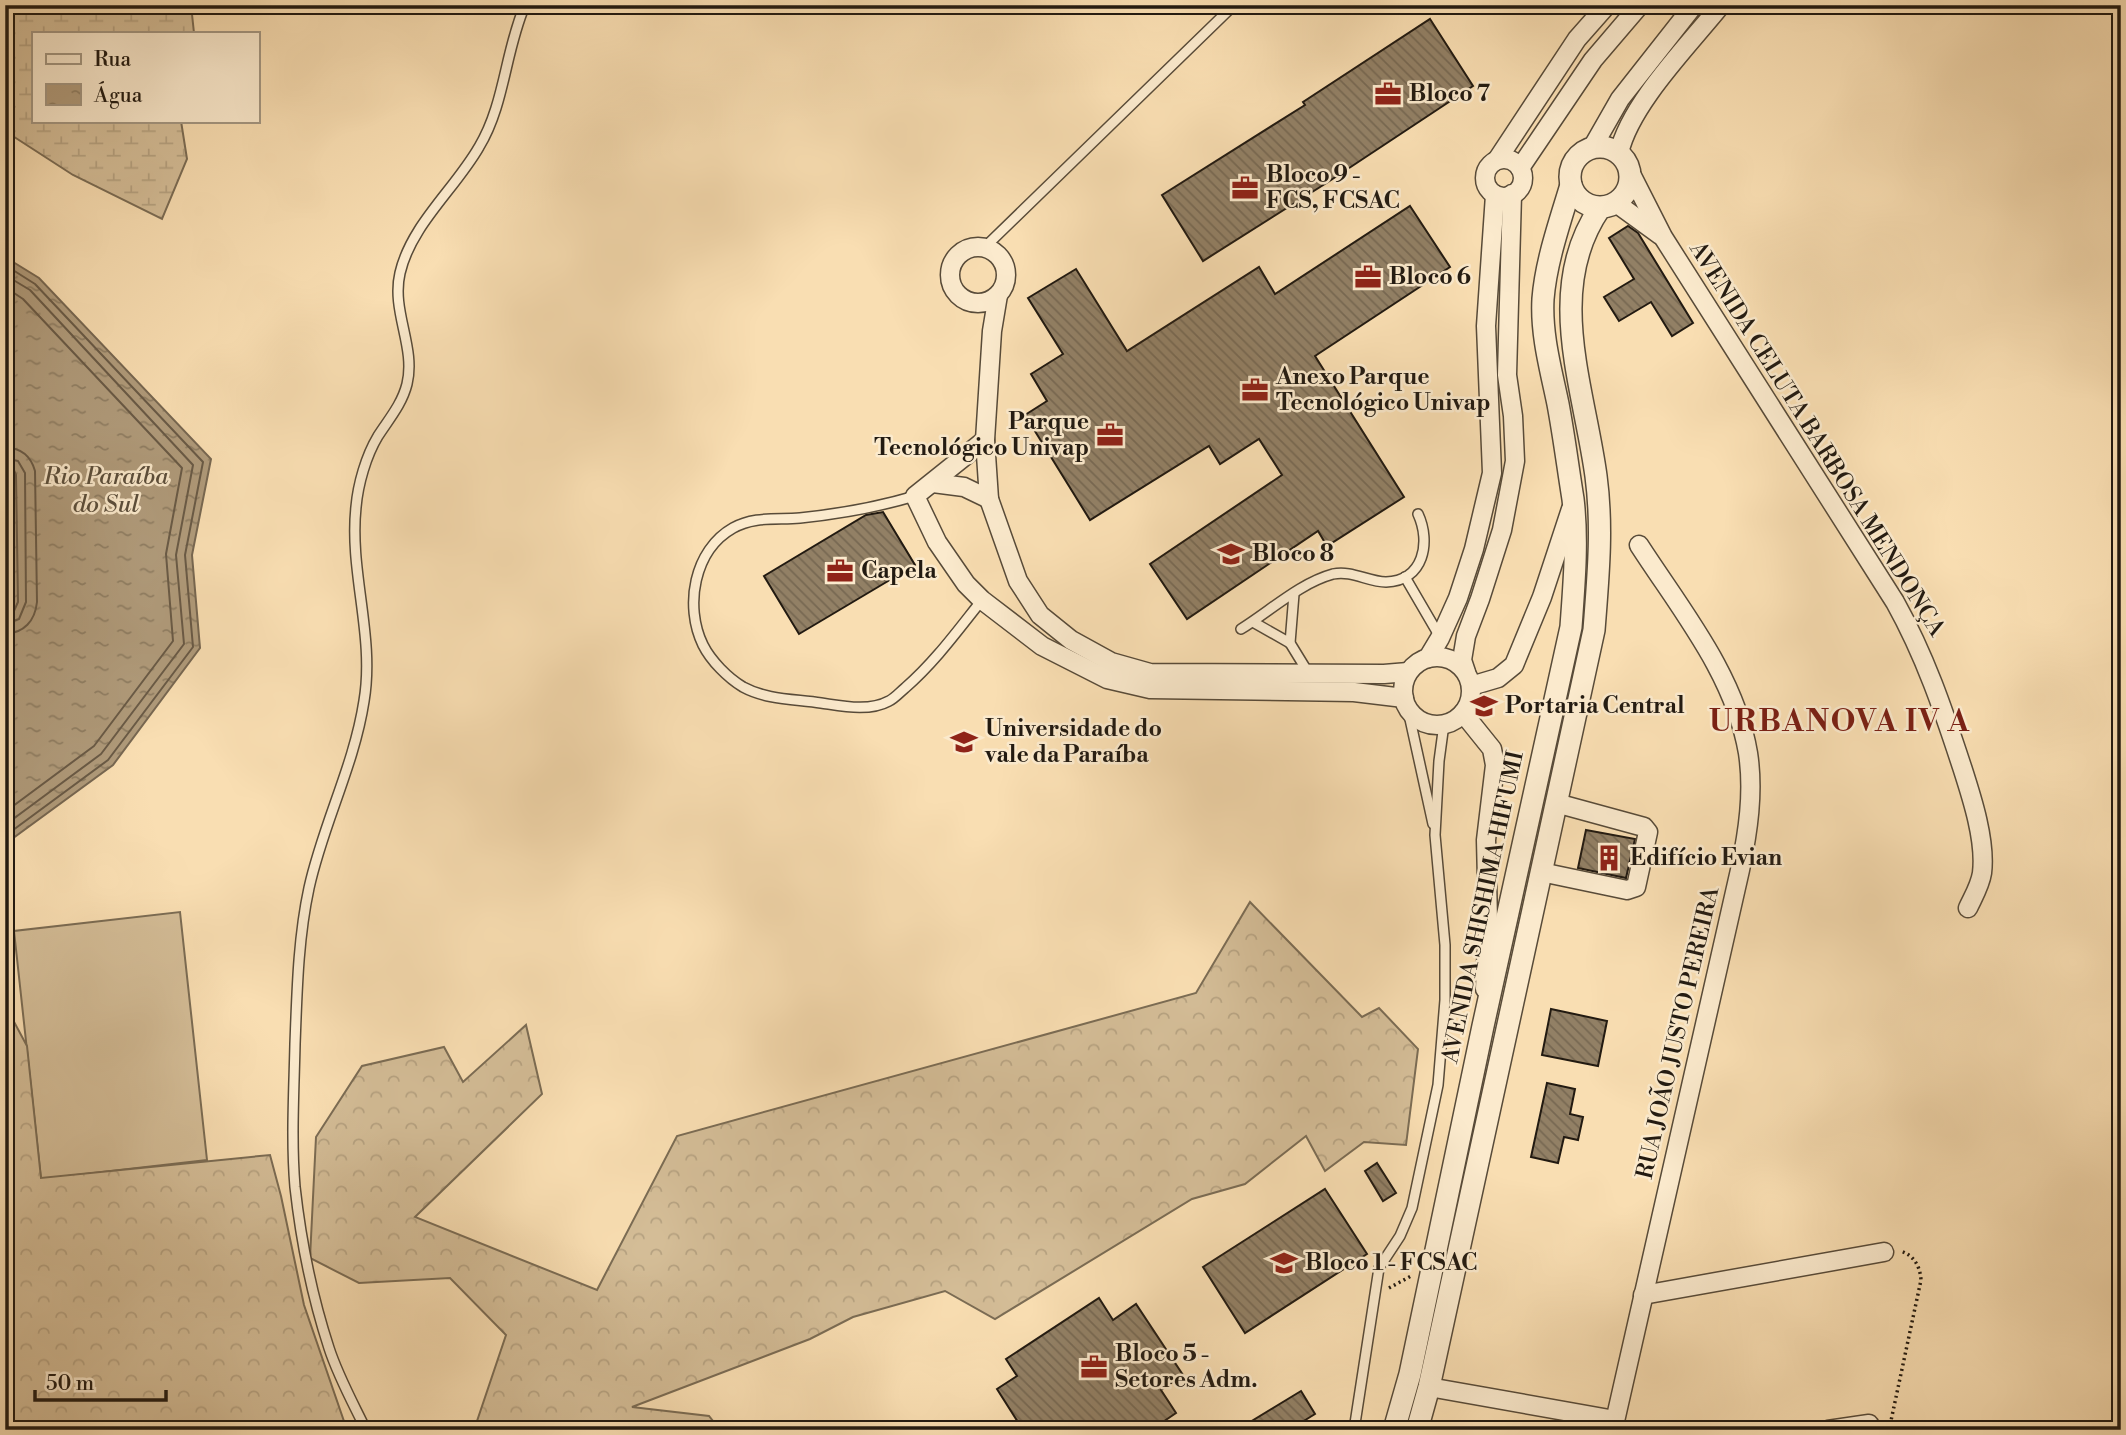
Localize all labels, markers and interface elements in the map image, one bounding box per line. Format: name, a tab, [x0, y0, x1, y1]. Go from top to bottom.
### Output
legend	[32, 32, 259, 122]
text: Rua	[94, 47, 131, 73]
office icon: Bloco 7	[1373, 79, 1403, 109]
place label: Bloco 7	[1409, 80, 1491, 108]
text: Água	[93, 81, 143, 109]
place label: Bloco 9 - FCS, FCSAC	[1266, 161, 1400, 215]
office icon: Bloco 9 - FCS, FCSAC	[1230, 173, 1260, 203]
street label: AVENIDA CELUTA BARBOSA MENDONÇA	[1683, 236, 1951, 643]
office icon: Bloco 6	[1353, 262, 1383, 292]
place label: Bloco 6	[1389, 263, 1471, 291]
place label: Anexo Parque Tecnológico Univap	[1275, 363, 1491, 417]
office icon: Anexo Parque Tecnológico Univap	[1240, 375, 1270, 405]
place label: Parque Tecnológico Univap	[874, 408, 1089, 462]
office icon: Parque Tecnológico Univap	[1095, 420, 1125, 450]
water label: Rio Paraíba do Sul	[43, 462, 169, 520]
school or university icon: Bloco 8	[1216, 539, 1246, 569]
place label: Bloco 8	[1252, 540, 1334, 568]
office icon: Capela	[825, 556, 855, 586]
place label: Capela	[861, 557, 937, 585]
school or university icon: Portaria Central	[1469, 691, 1499, 721]
place label: Portaria Central	[1505, 692, 1685, 720]
district label: URBANOVA IV A	[1709, 703, 1971, 741]
place label: Universidade do vale da Paraíba	[984, 715, 1162, 769]
school or university icon: Universidade do vale da Paraíba	[949, 727, 979, 757]
street label: AVENIDA SHISHIMA HIFUMI	[1436, 748, 1530, 1067]
building icon: Edifício Evian	[1594, 843, 1624, 873]
place label: Edifício Evian	[1630, 844, 1782, 872]
street label: RUA JOÃO JUSTO PEREIRA	[1629, 882, 1726, 1182]
school or university icon: Bloco 1 - FCSAC	[1269, 1248, 1299, 1278]
place label: Bloco 1 - FCSAC	[1305, 1249, 1477, 1277]
place label: Bloco 5 - Setores Adm.	[1115, 1340, 1258, 1394]
office icon: Bloco 5 - Setores Adm.	[1079, 1352, 1109, 1382]
scale bar	[35, 1358, 166, 1402]
text: 50 m	[46, 1371, 94, 1397]

